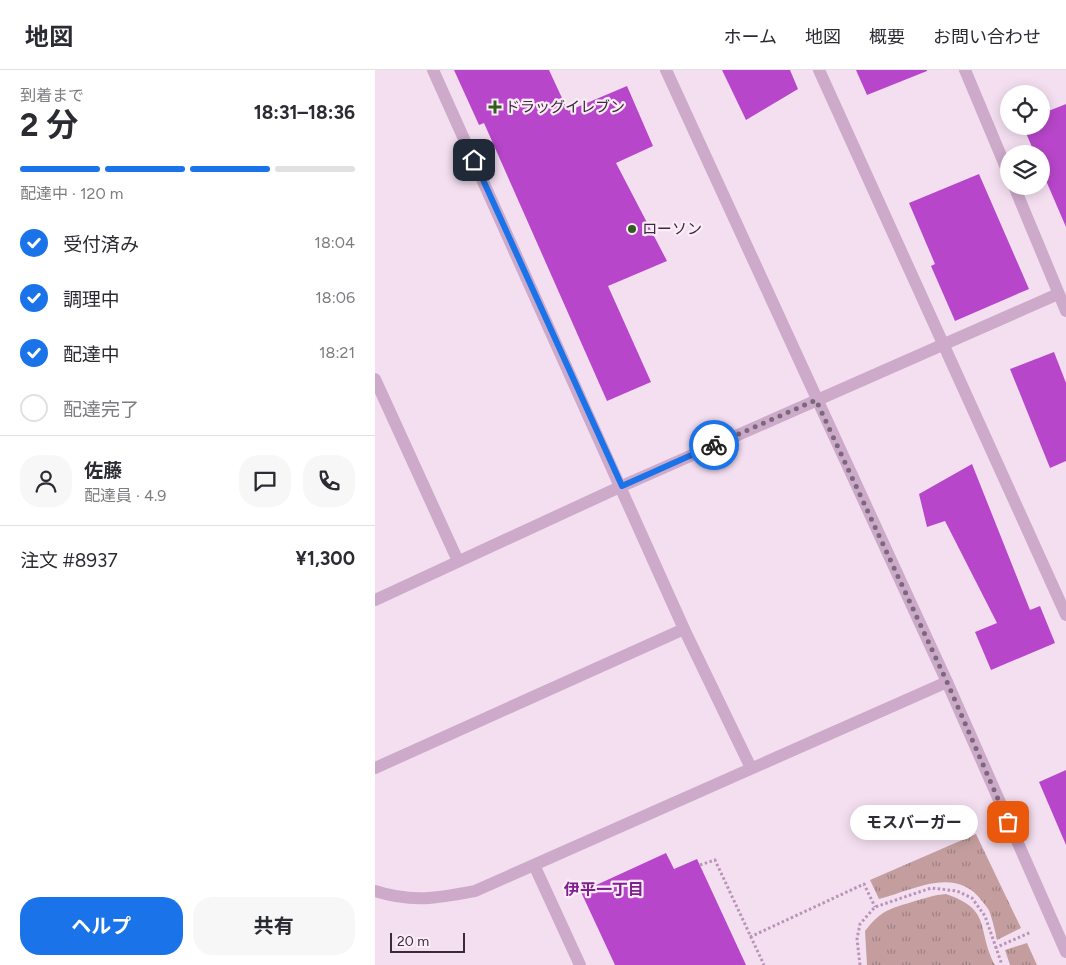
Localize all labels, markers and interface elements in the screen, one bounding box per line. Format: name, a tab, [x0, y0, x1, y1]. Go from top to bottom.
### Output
text: 地図	[25, 22, 73, 51]
text: ホーム	[724, 26, 777, 48]
text: 地図	[805, 26, 841, 48]
text: 概要	[869, 26, 905, 48]
text: お問い合わせ	[933, 26, 1041, 48]
map controls	[1000, 85, 1050, 195]
button: locate	[1000, 85, 1050, 135]
text: 到着まで	[20, 86, 84, 105]
place label: ドラッグイレブン	[505, 98, 625, 116]
text: 18:31–18:36	[254, 101, 355, 124]
marker: ドラッグイレブン	[489, 101, 501, 113]
text: 2 分	[20, 106, 78, 144]
pin	[453, 139, 495, 181]
button: layers	[1000, 145, 1050, 195]
icon: home	[460, 146, 488, 174]
text: 配達中 · 120 m	[20, 184, 123, 203]
place label: ローソン	[642, 220, 702, 238]
marker: ローソン	[626, 223, 638, 235]
icon: check	[20, 229, 48, 257]
text: 受付済み	[63, 233, 139, 256]
text: 18:04	[314, 233, 355, 252]
icon: check	[20, 284, 48, 312]
text: 調理中	[63, 288, 120, 311]
text: 18:06	[315, 288, 355, 307]
icon: check	[20, 339, 48, 367]
text: 配達中	[63, 343, 120, 366]
text: 18:21	[319, 343, 355, 362]
text: 配達完了	[63, 398, 139, 421]
courier	[689, 420, 739, 470]
icon: bike	[700, 431, 728, 459]
button: person	[20, 455, 72, 507]
button: chat	[239, 455, 291, 507]
button: phone	[303, 455, 355, 507]
text: 佐藤	[84, 459, 122, 482]
text: 配達員 · 4.9	[84, 486, 166, 505]
text: ¥1,300	[296, 547, 355, 570]
text: 注文 #8937	[20, 549, 118, 572]
pin	[987, 801, 1029, 843]
callout: モスバーガー	[851, 804, 978, 840]
icon: bag	[994, 808, 1022, 836]
text: モスバーガー	[866, 813, 962, 832]
district label: 伊平一丁目	[563, 880, 644, 899]
button: ヘルプ	[20, 897, 183, 955]
button: 共有	[193, 897, 355, 955]
scale bar	[390, 930, 465, 953]
text: 20 m	[397, 933, 429, 950]

